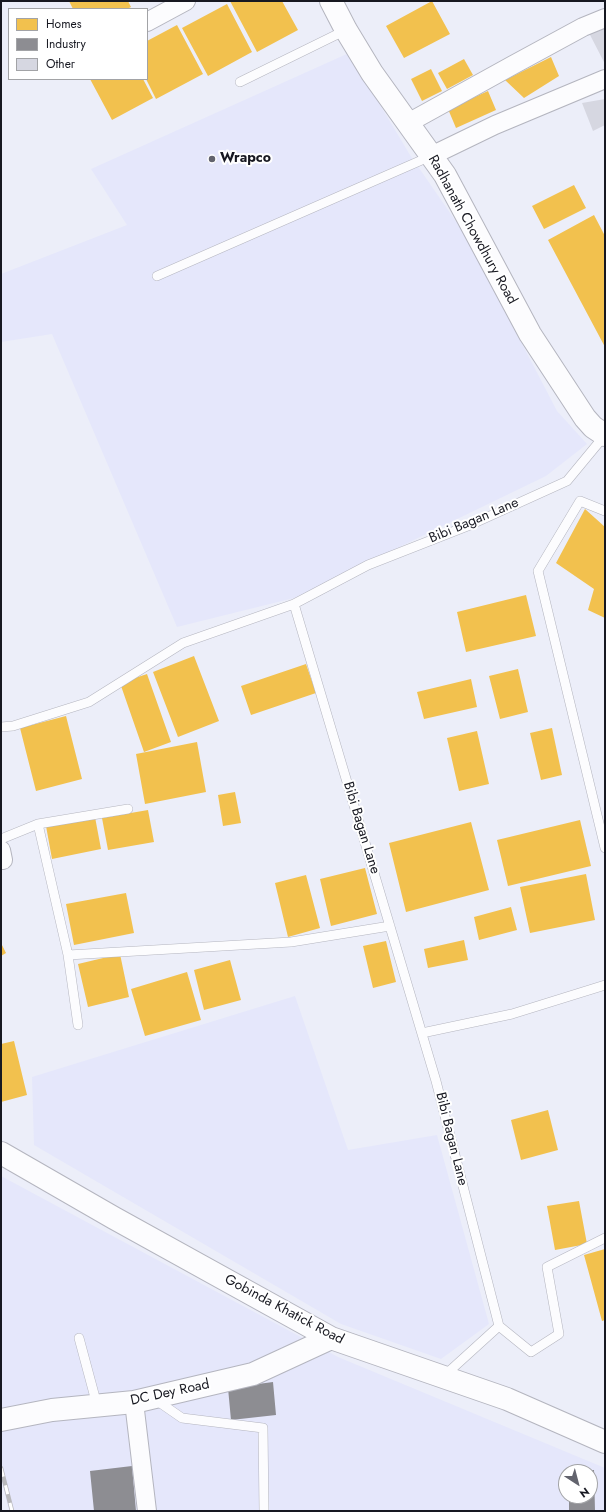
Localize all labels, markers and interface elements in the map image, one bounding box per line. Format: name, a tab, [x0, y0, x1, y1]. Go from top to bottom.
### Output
legend	[8, 8, 148, 80]
text: Homes	[46, 15, 82, 33]
text: Industry	[46, 35, 86, 53]
text: Other	[46, 55, 75, 73]
place label: Wrapco	[220, 151, 271, 167]
street label: Radhanath Chowdhury Road	[424, 152, 520, 308]
marker: Wrapco	[207, 154, 217, 164]
street label: Bibi Bagan Lane	[427, 495, 521, 547]
street label: Bibi Bagan Lane	[339, 780, 383, 876]
street label: Bibi Bagan Lane	[431, 1091, 471, 1187]
street label: Gobinda Khatick Road	[222, 1271, 346, 1349]
street label: DC Dey Road	[129, 1376, 211, 1410]
north arrow	[558, 1464, 598, 1504]
text: N	[576, 1484, 593, 1502]

